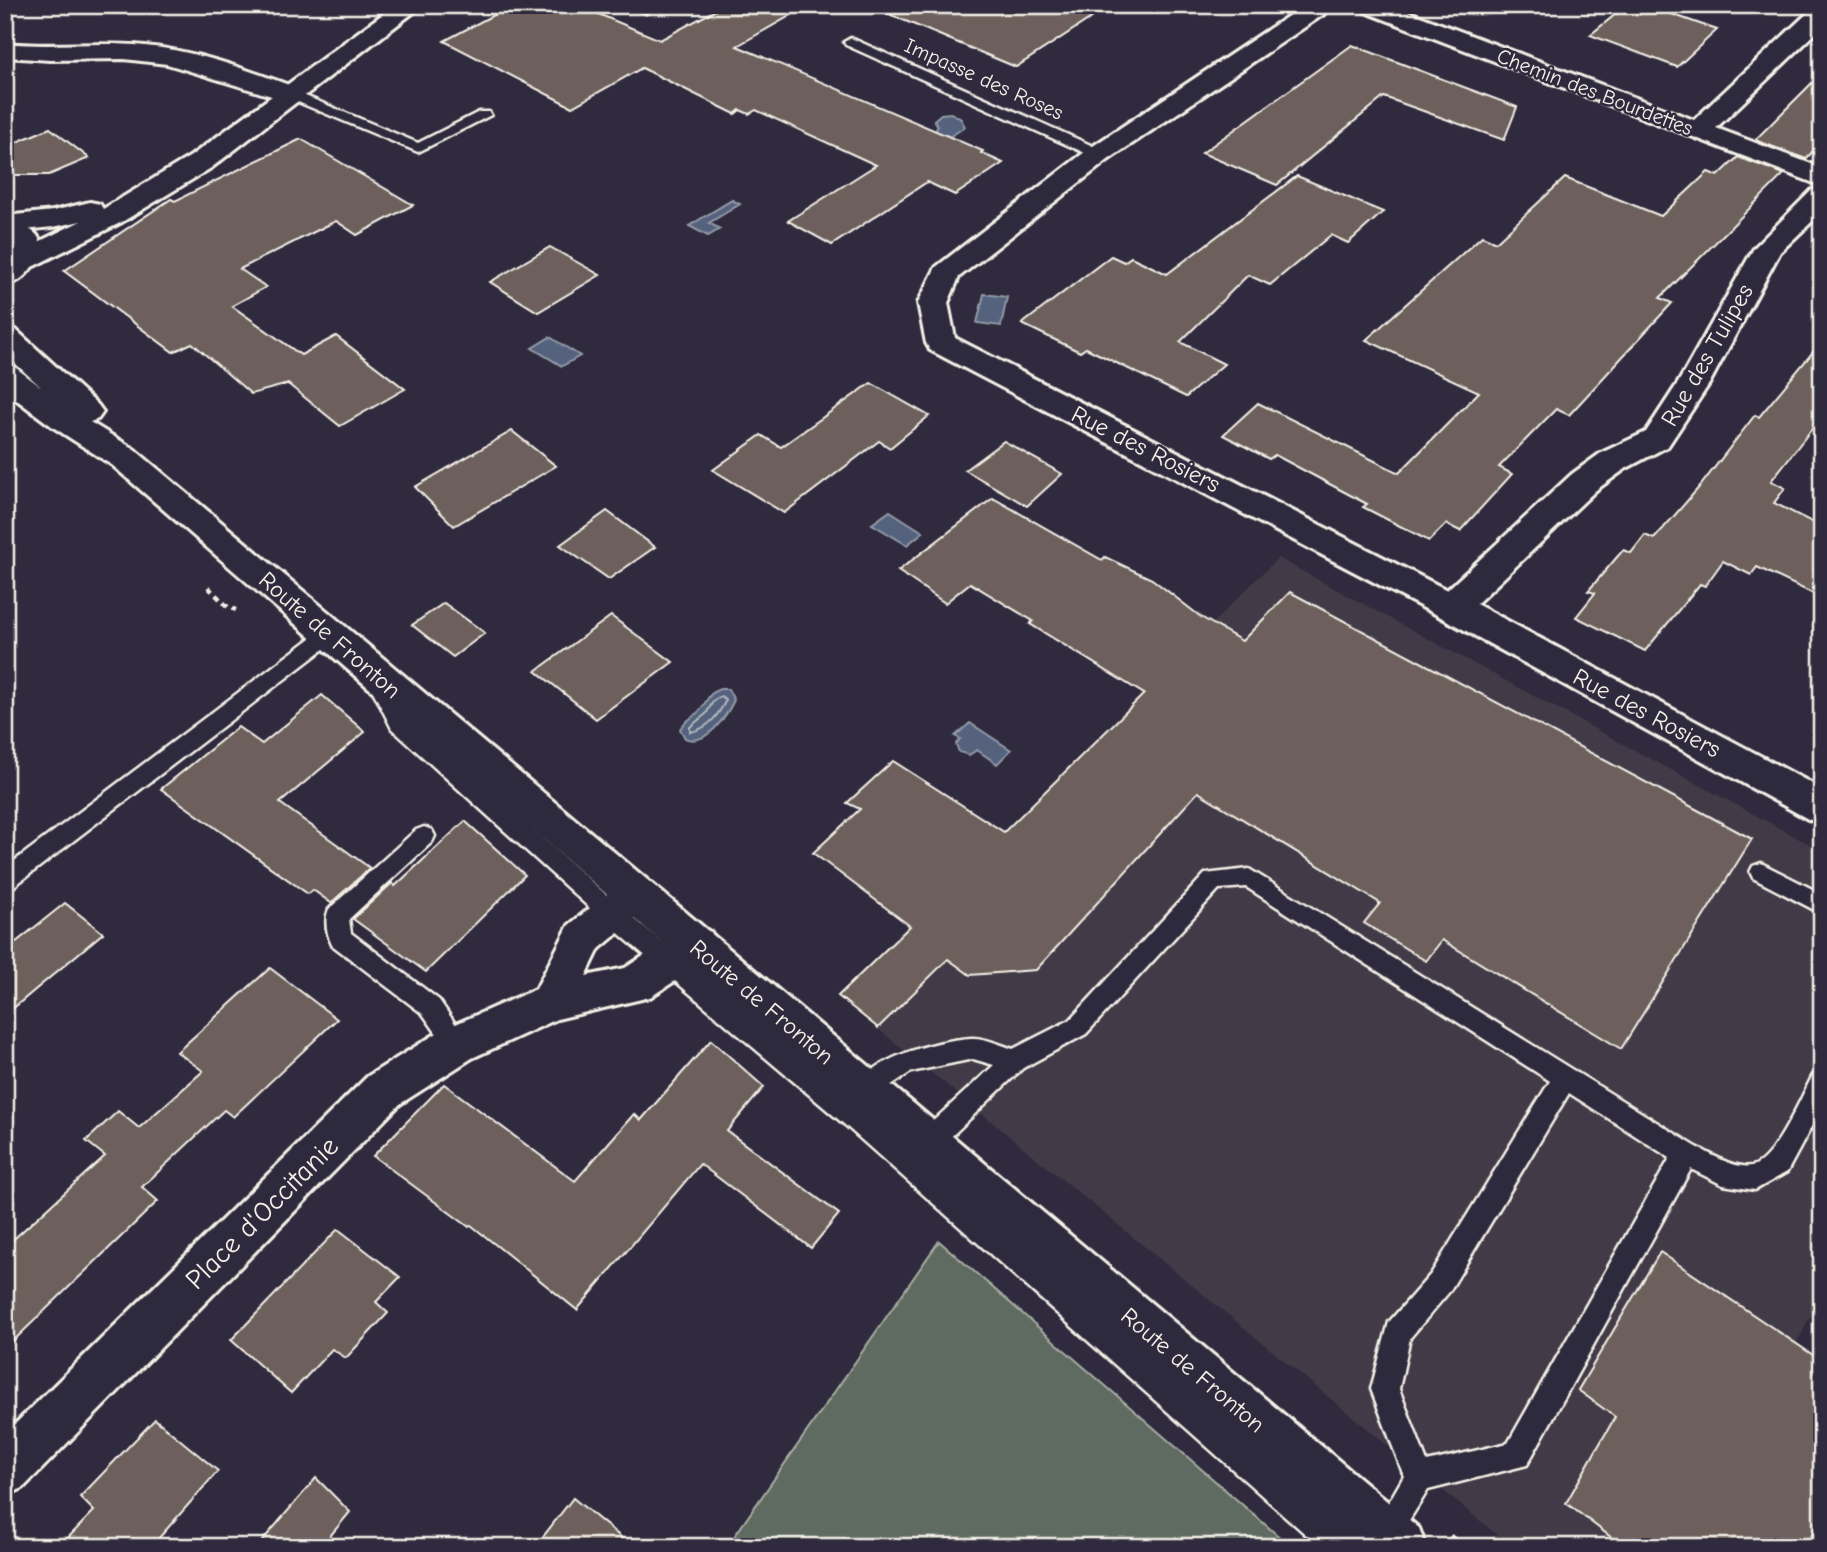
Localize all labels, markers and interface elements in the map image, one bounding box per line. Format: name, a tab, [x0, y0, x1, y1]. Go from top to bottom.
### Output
street label: Impasse des Roses	[901, 33, 1067, 125]
street label: Chemin des Bourdettes	[1494, 44, 1696, 140]
street label: Rue des Tulipes	[1655, 279, 1759, 431]
street label: Rue des Rosiers	[1067, 400, 1225, 498]
street label: Route de Fronton	[253, 566, 407, 704]
street label: Rue des Rosiers	[1569, 662, 1725, 764]
street label: Route de Fronton	[684, 934, 840, 1070]
street label: Place d'Occitanie	[179, 1130, 345, 1296]
street label: Route de Fronton	[1115, 1302, 1271, 1438]

